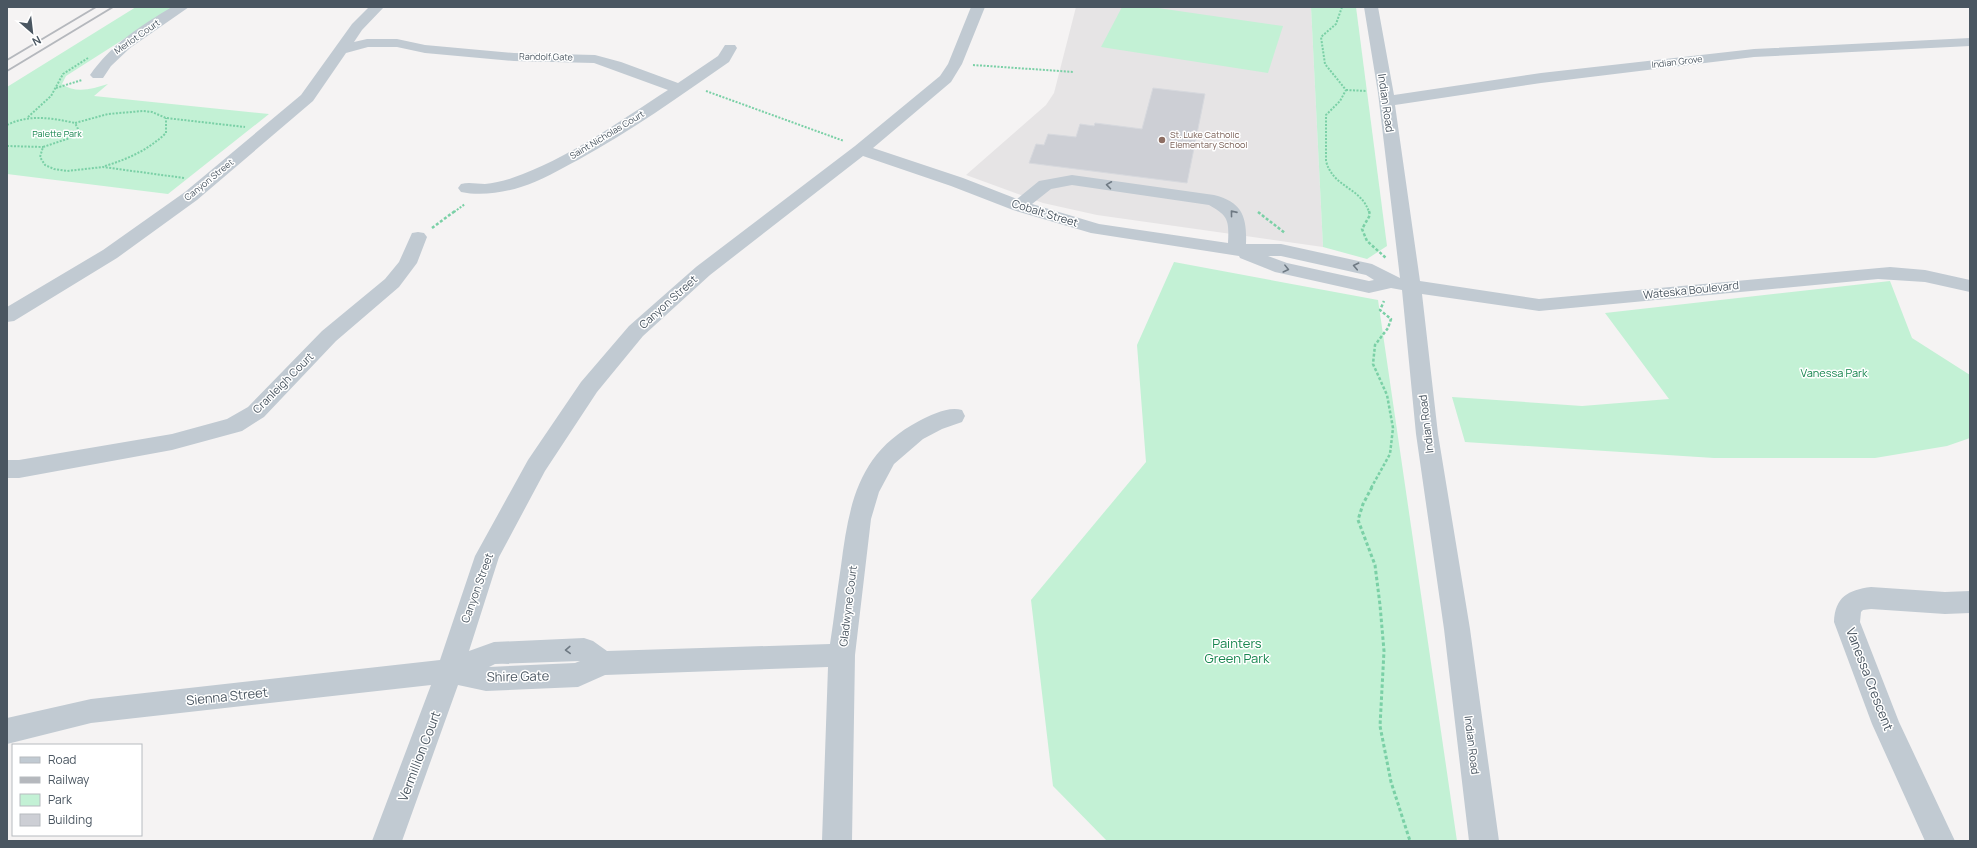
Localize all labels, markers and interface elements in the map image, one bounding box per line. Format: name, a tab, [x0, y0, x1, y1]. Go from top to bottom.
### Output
north arrow	[12, 12, 52, 52]
street label: Merlot Court	[111, 16, 162, 57]
text: N	[30, 33, 44, 50]
street label: Randolf Gate	[519, 50, 573, 63]
street label: Indian Grove	[1651, 52, 1703, 71]
street label: Indian Road	[1375, 73, 1398, 133]
street label: Saint Nicholas Court	[567, 107, 647, 162]
park label: Palette Park	[32, 127, 82, 140]
place label: St. Luke Catholic Elementary School	[1170, 128, 1247, 151]
marker: St. Luke Catholic Elementary School	[1157, 135, 1167, 145]
street label: Canyon Street	[181, 155, 236, 204]
one-way arrow	[1105, 181, 1112, 190]
street label: Cobalt Street	[1010, 195, 1080, 230]
one-way arrow	[1231, 210, 1238, 217]
one-way arrow	[1353, 263, 1359, 271]
one-way arrow	[1282, 264, 1289, 273]
street label: Canyon Street	[635, 271, 700, 332]
street label: Wateska Boulevard	[1642, 277, 1740, 302]
street label: Cranleigh Court	[249, 349, 316, 416]
park label: Vanessa Park	[1801, 365, 1868, 380]
street label: Indian Road	[1414, 394, 1437, 454]
street label: Canyon Street	[457, 551, 496, 625]
street label: Gladwyne Court	[835, 565, 860, 647]
street label: Vanessa Crescent	[1842, 625, 1898, 733]
park label: Painters Green Park	[1205, 634, 1270, 667]
one-way arrow	[565, 646, 571, 654]
street label: Shire Gate	[487, 666, 550, 686]
street label: Sienna Street	[185, 683, 269, 709]
street label: Vermillion Court	[394, 708, 444, 804]
street label: Indian Road	[1461, 715, 1484, 775]
legend	[12, 744, 142, 836]
text: Road	[48, 751, 76, 768]
text: Railway	[48, 771, 90, 788]
text: Park	[48, 791, 73, 808]
text: Building	[48, 811, 92, 828]

